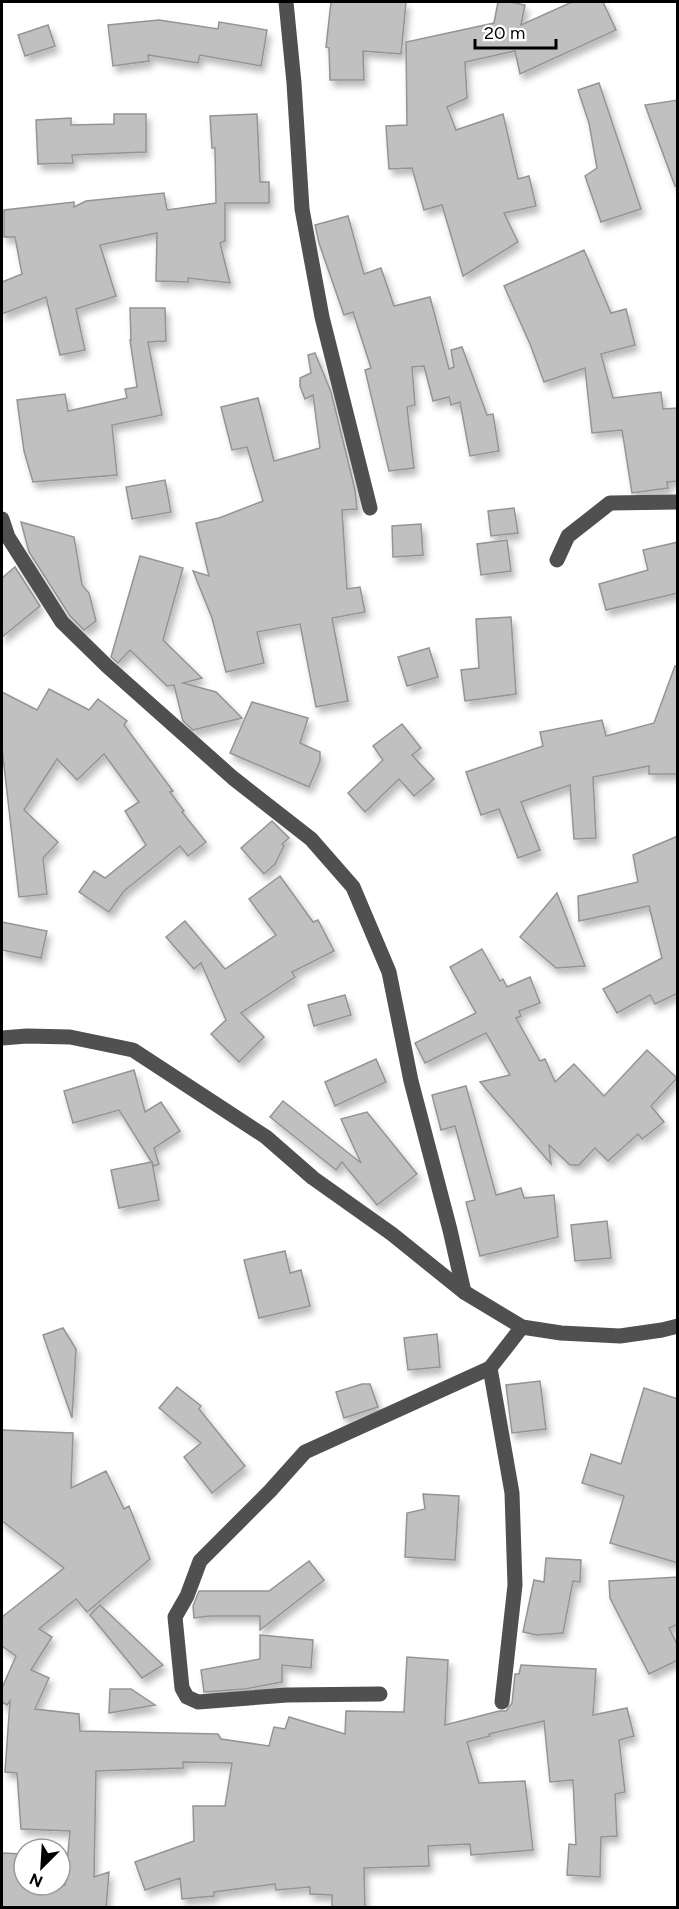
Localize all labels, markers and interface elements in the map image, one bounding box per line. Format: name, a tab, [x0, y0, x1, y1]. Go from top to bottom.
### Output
scale bar	[475, 12, 556, 50]
text: 20 m	[484, 22, 525, 44]
north arrow	[12, 1837, 72, 1897]
text: N	[27, 1869, 46, 1891]

